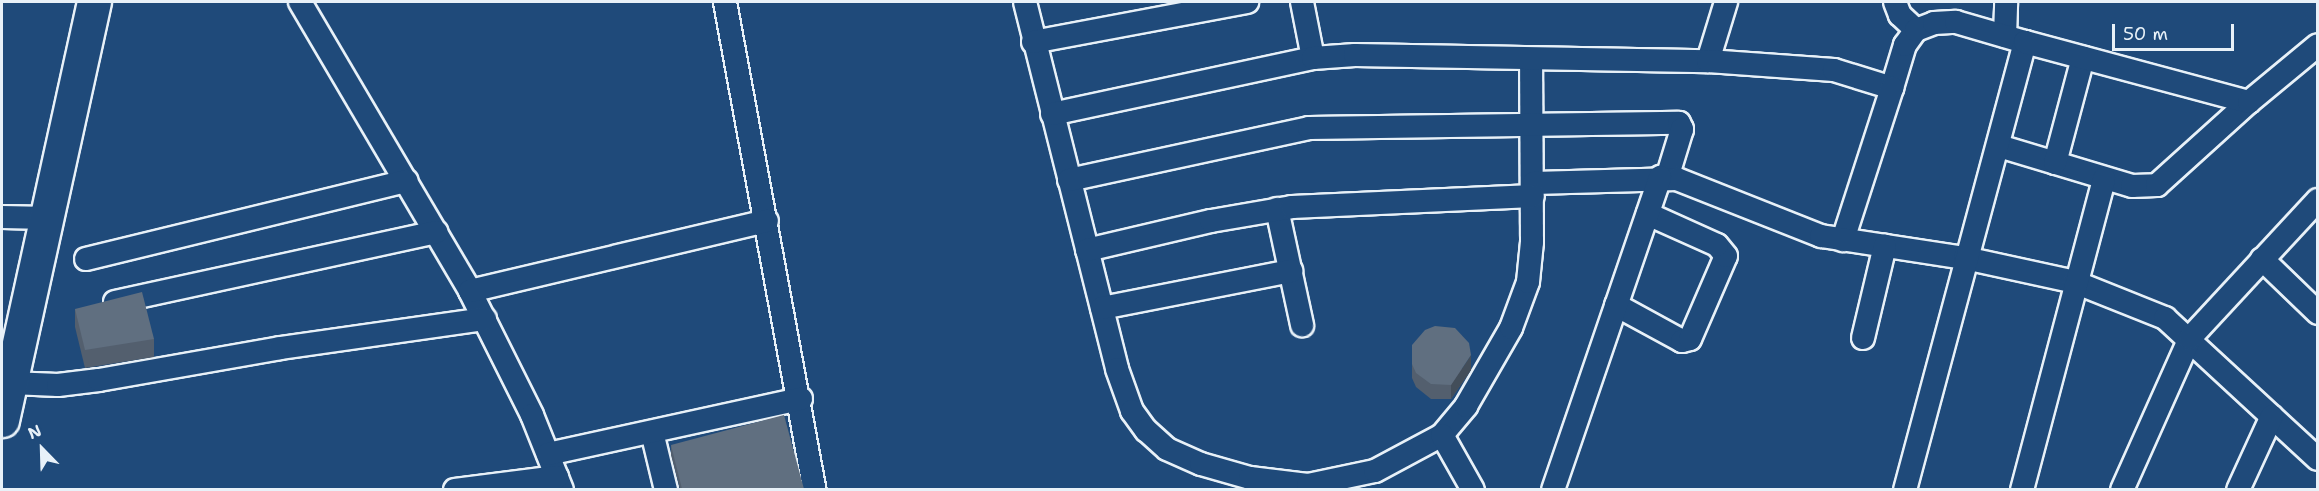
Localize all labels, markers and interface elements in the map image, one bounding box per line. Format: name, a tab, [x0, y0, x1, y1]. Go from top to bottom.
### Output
scale bar	[2115, 12, 2236, 50]
text: 50 m	[2123, 22, 2168, 46]
north arrow	[12, 419, 72, 479]
text: N	[25, 420, 45, 444]

